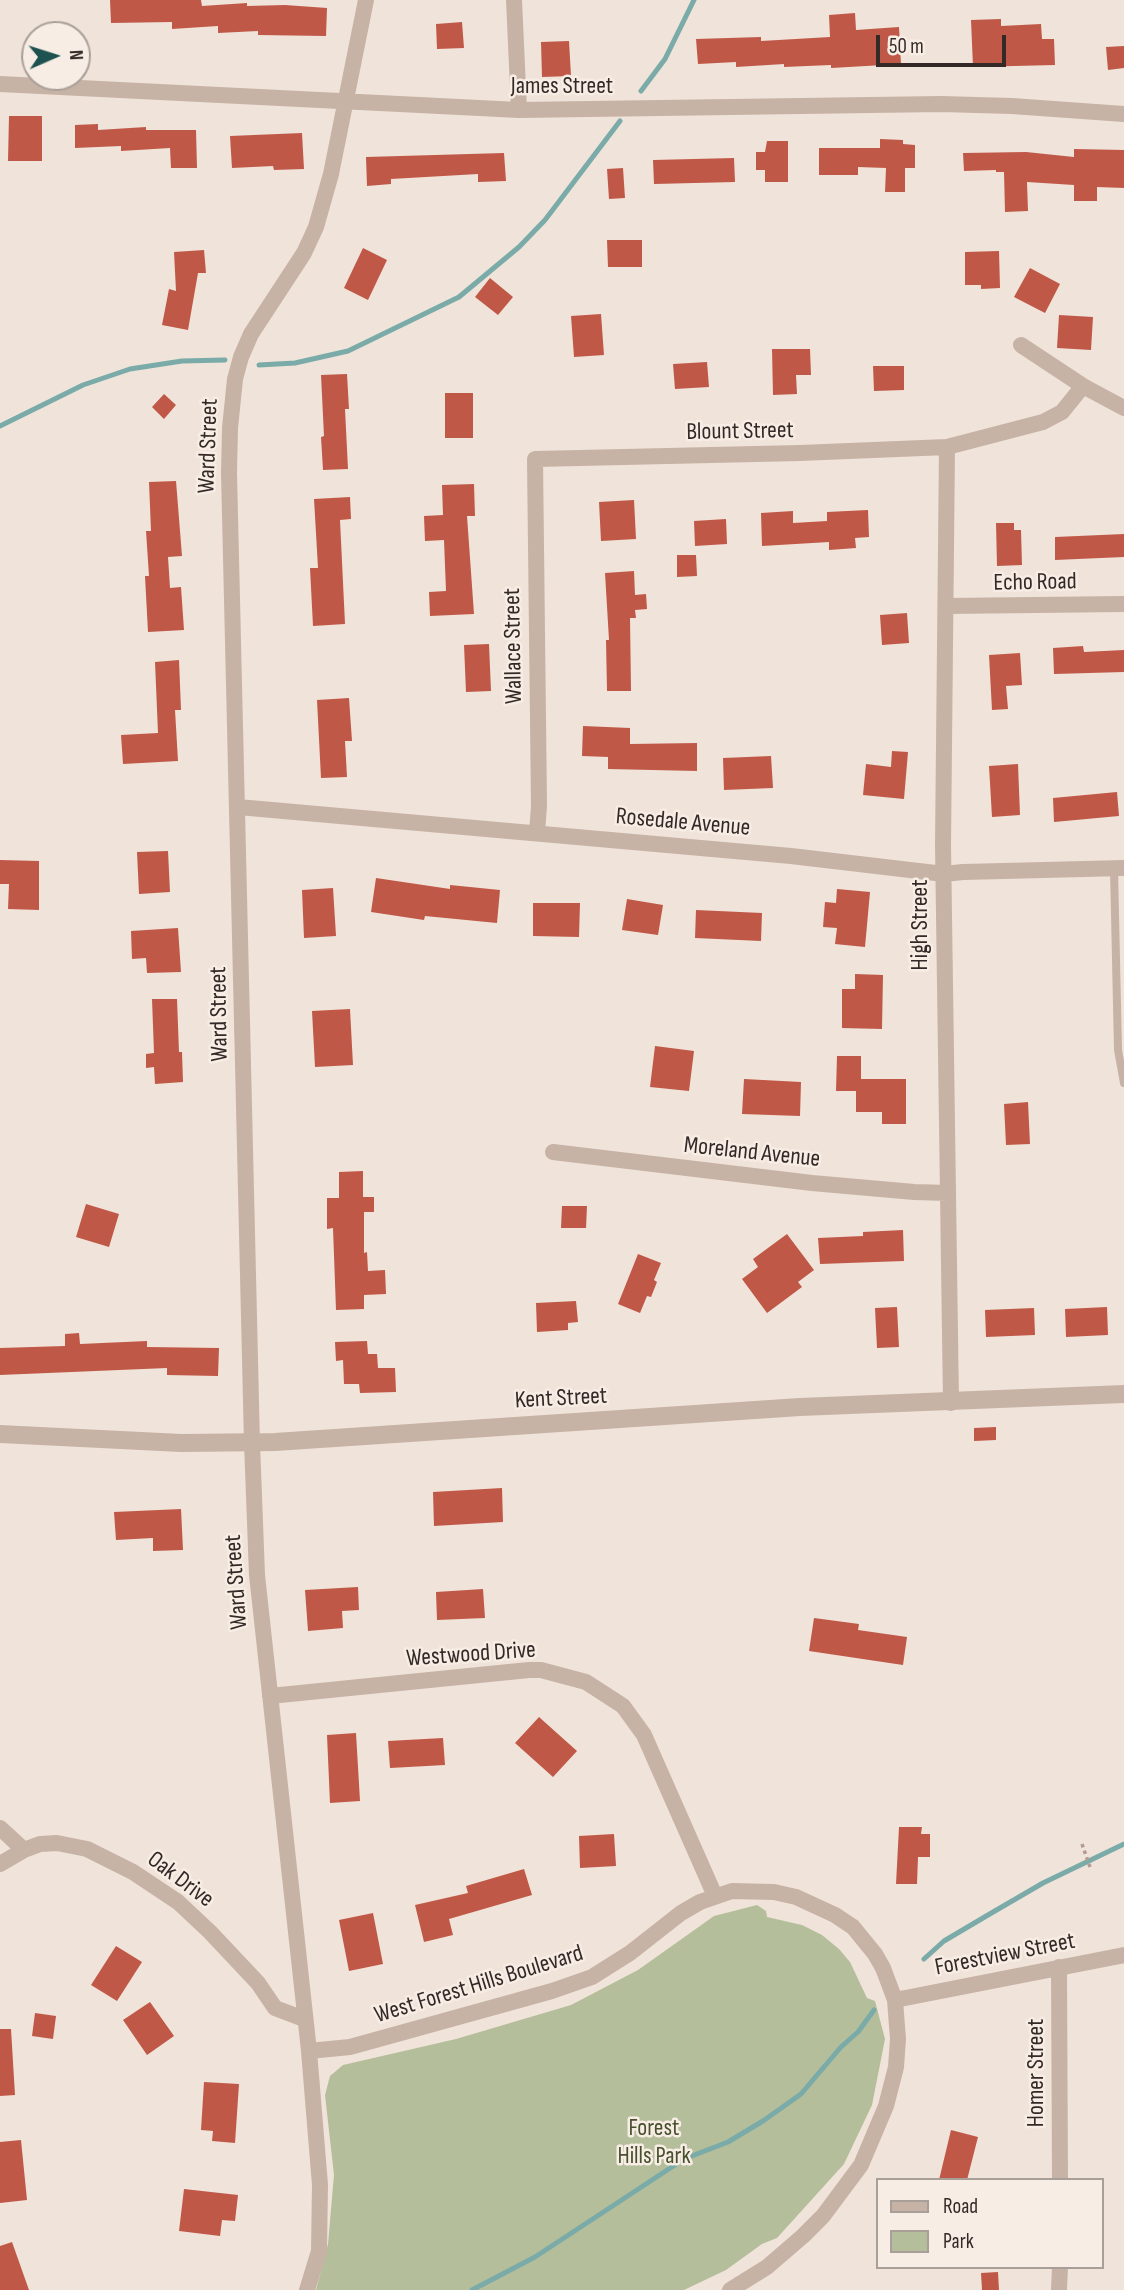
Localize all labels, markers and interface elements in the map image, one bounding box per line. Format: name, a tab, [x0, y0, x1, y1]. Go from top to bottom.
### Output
north arrow	[21, 21, 91, 91]
scale bar	[879, 21, 1009, 65]
text: 50 m	[889, 34, 924, 59]
text: N	[64, 49, 87, 61]
street label: James Street	[511, 73, 613, 101]
street label: Ward Street	[193, 398, 225, 494]
street label: Blount Street	[686, 417, 794, 447]
street label: Echo Road	[993, 568, 1077, 598]
street label: Wallace Street	[499, 588, 529, 704]
street label: Rosedale Avenue	[615, 803, 751, 843]
street label: High Street	[907, 880, 935, 970]
street label: Ward Street	[205, 966, 235, 1062]
street label: Moreland Avenue	[682, 1132, 822, 1174]
street label: Kent Street	[514, 1382, 608, 1416]
street label: Ward Street	[219, 1534, 255, 1630]
street label: Westwood Drive	[405, 1636, 537, 1674]
street label: Oak Drive	[141, 1846, 219, 1914]
street label: Forestview Street	[933, 1927, 1077, 1983]
street label: West Forest Hills Boulevard	[371, 1940, 587, 2030]
street label: Homer Street	[1023, 2019, 1051, 2127]
park label: Forest Hills Park	[617, 2115, 691, 2171]
legend	[876, 2178, 1103, 2269]
text: Road	[943, 2194, 978, 2219]
text: Park	[943, 2229, 974, 2254]

